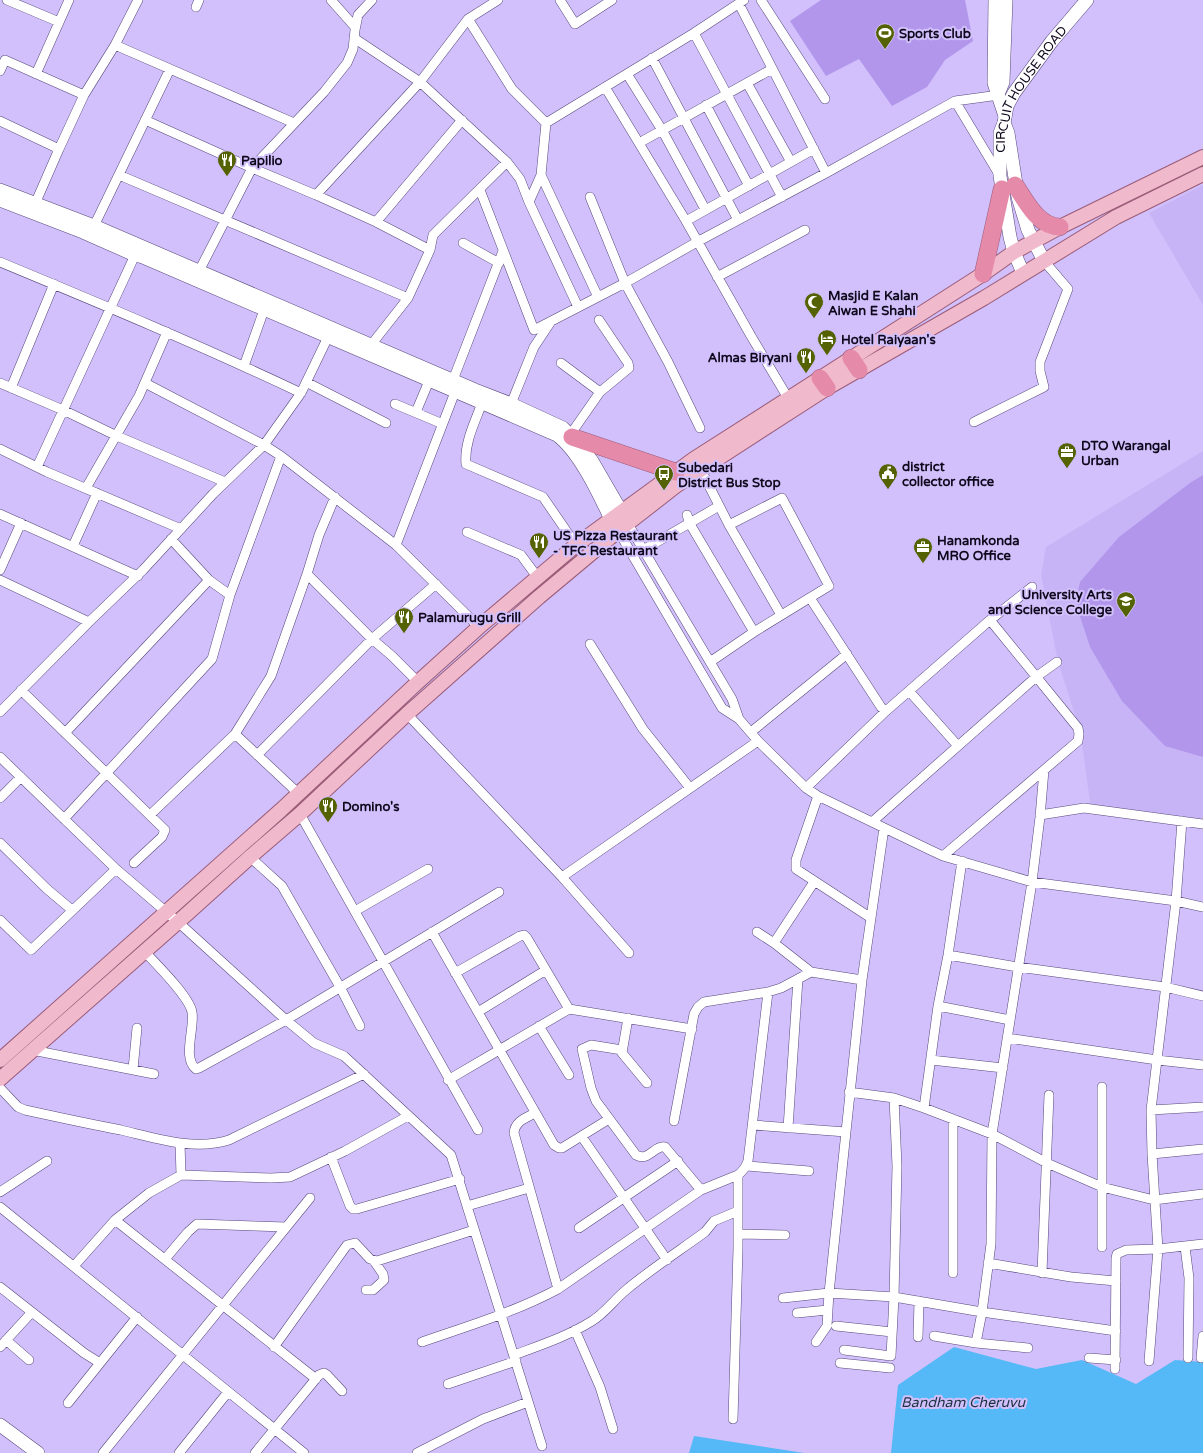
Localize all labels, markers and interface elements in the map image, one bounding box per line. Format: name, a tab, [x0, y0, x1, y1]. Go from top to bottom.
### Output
sports icon: Sports Club	[874, 22, 896, 50]
street label: CIRCUIT HOUSE ROAD	[993, 22, 1071, 153]
place label: Sports Club	[899, 26, 971, 42]
restaurant icon: Papilio	[216, 149, 238, 177]
place label: Papilio	[241, 153, 283, 169]
place label: Masjid E Kalan Aiwan E Shahi	[828, 288, 918, 319]
mosque icon: Masjid E Kalan Aiwan E Shahi	[803, 291, 825, 319]
hotel icon: Hotel Raiyaan's	[816, 328, 838, 356]
place label: Hotel Raiyaan's	[841, 332, 936, 348]
restaurant icon: Almas Biryani	[795, 346, 817, 374]
place label: Almas Biryani	[708, 350, 792, 366]
place label: DTO Warangal Urban	[1081, 438, 1171, 469]
office icon: DTO Warangal Urban	[1056, 441, 1078, 469]
place label: district collector office	[902, 459, 995, 490]
place label: Subedari District Bus Stop	[678, 460, 781, 491]
public building icon: district collector office	[877, 462, 899, 490]
bus stop icon: Subedari District Bus Stop	[653, 463, 675, 491]
place label: US Pizza Restaurant - TFC Restaurant	[553, 528, 678, 559]
restaurant icon: US Pizza Restaurant - TFC Restaurant	[528, 531, 550, 559]
place label: Hanamkonda MRO Office	[937, 533, 1020, 564]
office icon: Hanamkonda MRO Office	[912, 536, 934, 564]
place label: University Arts and Science College	[988, 587, 1113, 618]
school or university icon: University Arts and Science College	[1115, 590, 1137, 618]
restaurant icon: Palamurugu Grill	[393, 606, 415, 634]
place label: Palamurugu Grill	[418, 610, 521, 626]
restaurant icon: Domino's	[317, 795, 339, 823]
place label: Domino's	[342, 799, 399, 815]
water label: Bandham Cheruvu	[901, 1394, 1026, 1411]

